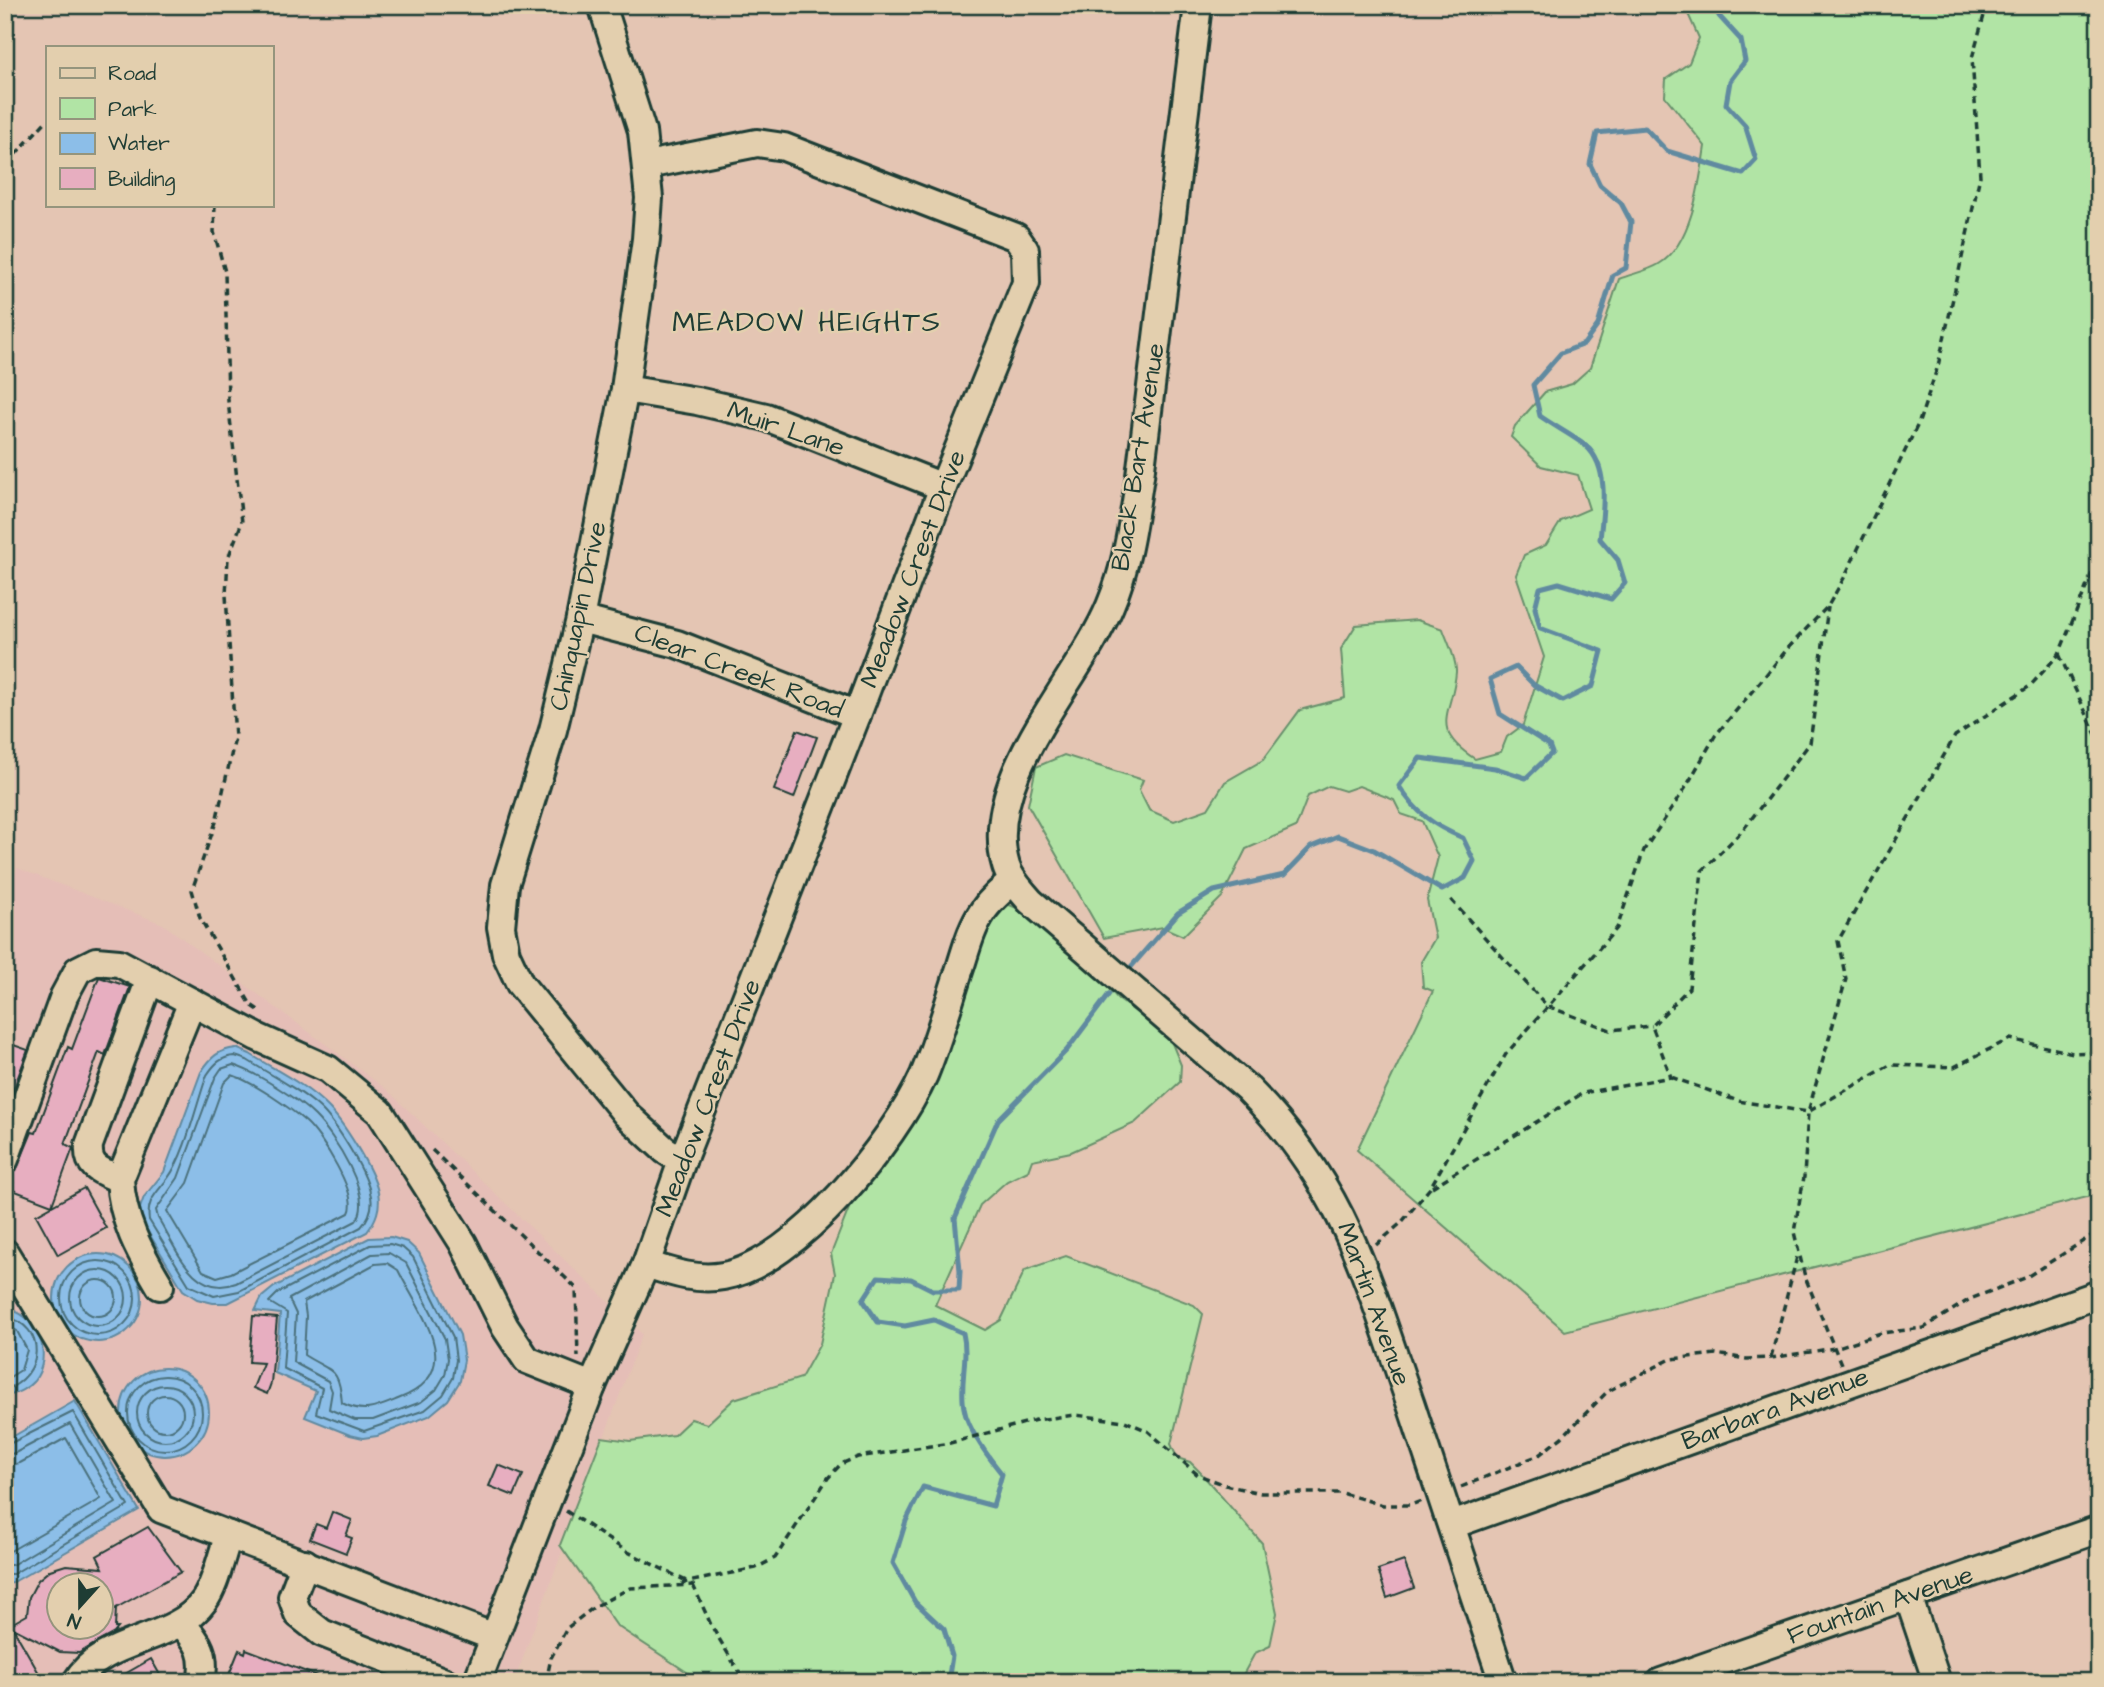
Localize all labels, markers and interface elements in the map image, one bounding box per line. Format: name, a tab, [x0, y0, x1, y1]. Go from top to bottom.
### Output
legend	[46, 46, 273, 206]
text: Road	[108, 59, 156, 88]
text: Park	[108, 95, 157, 124]
text: Water	[108, 129, 170, 158]
text: Building	[108, 165, 176, 196]
district label: MEADOW HEIGHTS	[672, 303, 942, 342]
street label: Black Bart Avenue	[1102, 341, 1174, 573]
street label: Muir Lane	[723, 392, 849, 466]
street label: Meadow Crest Drive	[851, 445, 975, 693]
street label: Chinquapin Drive	[540, 518, 616, 714]
street label: Clear Creek Road	[629, 614, 849, 728]
street label: Meadow Crest Drive	[646, 974, 770, 1222]
street label: Martin Avenue	[1328, 1217, 1420, 1391]
street label: Barbara Avenue	[1677, 1359, 1873, 1459]
street label: Fountain Avenue	[1782, 1556, 1978, 1654]
north arrow	[46, 1572, 116, 1642]
text: N	[64, 1606, 85, 1635]

